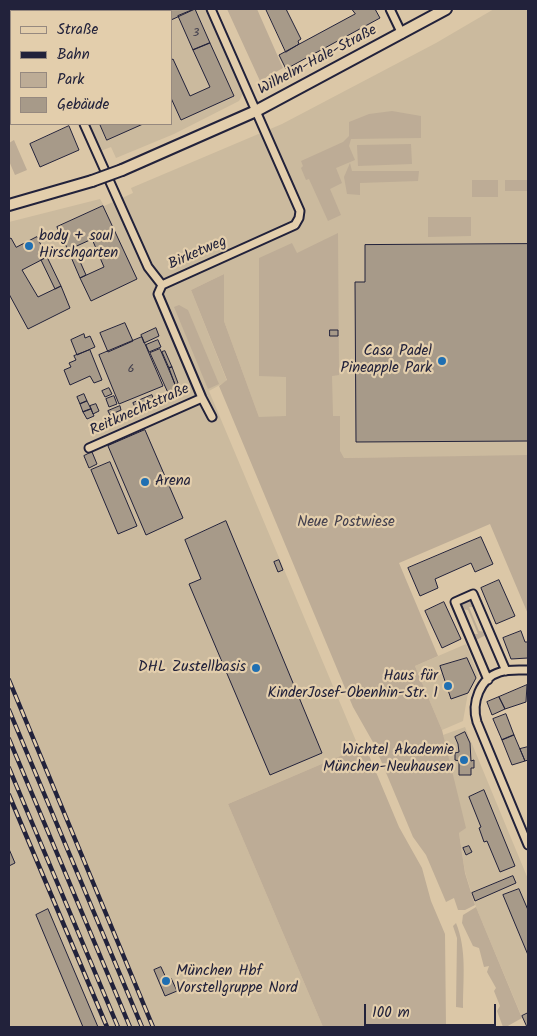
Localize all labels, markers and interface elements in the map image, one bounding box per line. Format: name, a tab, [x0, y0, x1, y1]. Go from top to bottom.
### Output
legend	[10, 10, 172, 125]
text: Straße	[57, 18, 98, 42]
street label: Wilhelm-Hale-Straße	[256, 22, 380, 100]
house number: 3	[193, 27, 199, 41]
text: Bahn	[57, 43, 90, 67]
text: Park	[57, 68, 84, 92]
text: Gebäude	[57, 93, 109, 117]
place label: body + soul Hirschgarten	[39, 228, 118, 263]
street label: Birketweg	[166, 233, 230, 275]
marker: body + soul Hirschgarten	[23, 240, 35, 252]
place label: Casa Padel Pineapple Park	[341, 343, 432, 378]
marker: Casa Padel Pineapple Park	[436, 355, 448, 367]
house number: 6	[128, 363, 134, 377]
street label: Reitknechtstraße	[88, 381, 192, 441]
place label: Arena	[155, 473, 191, 491]
marker: Arena	[139, 476, 151, 488]
park label: Neue Postwiese	[297, 514, 395, 532]
place label: DHL Zustellbasis	[138, 659, 246, 677]
marker: DHL Zustellbasis	[250, 662, 262, 674]
place label: Haus für KinderJosef-Obenhin-Str. 1	[268, 668, 438, 703]
marker: Haus für KinderJosef-Obenhin-Str. 1	[442, 680, 454, 692]
place label: Wichtel Akademie München-Neuhausen	[323, 742, 454, 777]
marker: Wichtel Akademie München-Neuhausen	[458, 754, 470, 766]
place label: München Hbf Vorstellgruppe Nord	[176, 963, 298, 998]
marker: München Hbf Vorstellgruppe Nord	[160, 975, 172, 987]
scale bar	[367, 994, 500, 1026]
text: 100 m	[372, 1001, 410, 1025]

